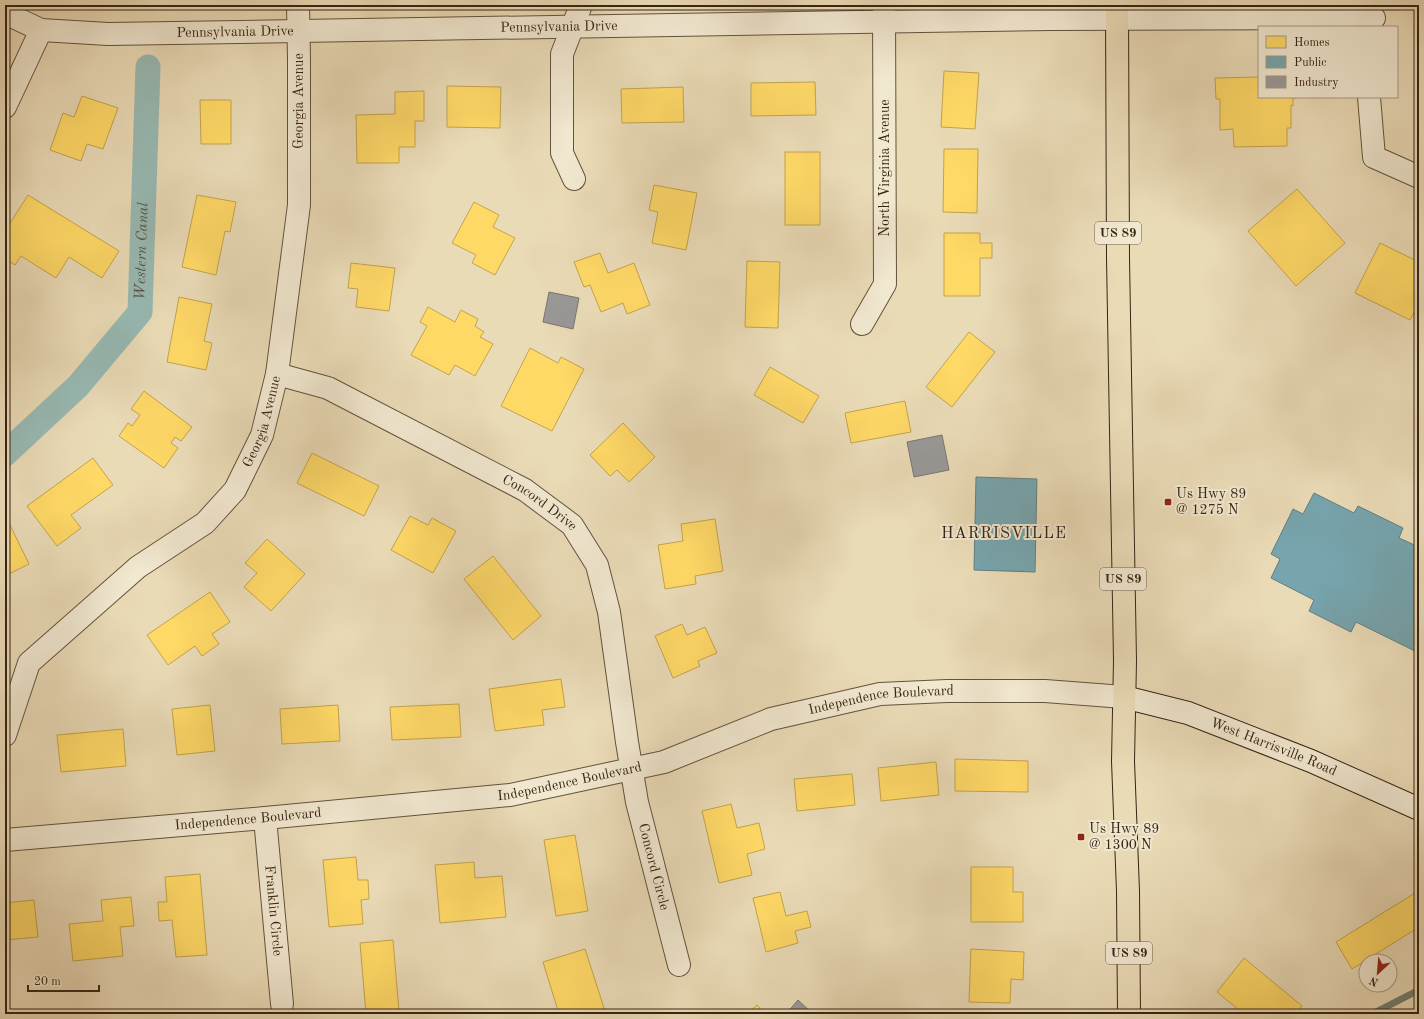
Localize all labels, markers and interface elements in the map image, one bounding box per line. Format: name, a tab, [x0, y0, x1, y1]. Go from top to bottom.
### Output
street label: Pennsylvania Drive	[500, 19, 618, 35]
street label: Pennsylvania Drive	[176, 24, 294, 40]
legend	[1258, 26, 1398, 98]
text: Homes	[1294, 37, 1330, 49]
street label: Georgia Avenue	[292, 53, 306, 149]
text: Public	[1294, 57, 1326, 69]
text: Industry	[1294, 77, 1339, 89]
street label: North Virginia Avenue	[878, 99, 892, 237]
water label: Western Canal	[133, 201, 151, 301]
road number: US 89	[1095, 222, 1141, 244]
street label: Georgia Avenue	[240, 374, 283, 470]
street label: Concord Drive	[500, 473, 580, 533]
place label: Us Hwy 89 @ 1275 N	[1176, 487, 1246, 517]
marker: Us Hwy 89 @ 1275 N	[1163, 497, 1173, 507]
district label: HARRISVILLE	[941, 526, 1067, 542]
road number: US 89	[1100, 568, 1146, 590]
street label: Independence Boulevard	[807, 684, 954, 717]
street label: West Harrisville Road	[1208, 715, 1339, 778]
street label: Independence Boulevard	[497, 760, 643, 803]
street label: Independence Boulevard	[174, 806, 322, 833]
street label: Concord Circle	[636, 822, 672, 912]
place label: Us Hwy 89 @ 1300 N	[1089, 822, 1159, 852]
marker: Us Hwy 89 @ 1300 N	[1076, 832, 1086, 842]
street label: Franklin Circle	[262, 865, 285, 957]
road number: US 89	[1106, 942, 1152, 964]
north arrow	[1358, 953, 1398, 993]
scale bar	[28, 967, 99, 993]
text: N	[1368, 974, 1380, 987]
text: 20 m	[34, 976, 61, 988]

